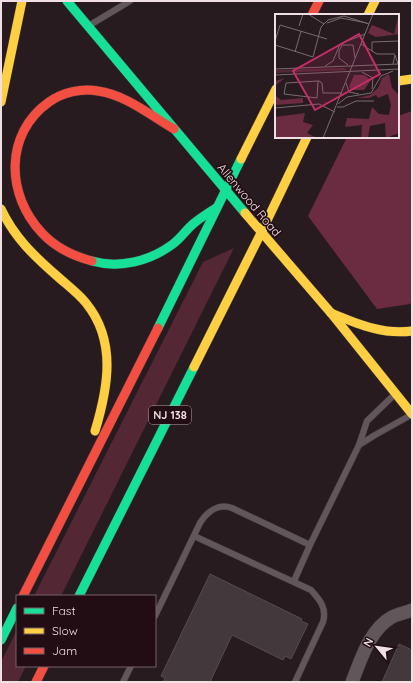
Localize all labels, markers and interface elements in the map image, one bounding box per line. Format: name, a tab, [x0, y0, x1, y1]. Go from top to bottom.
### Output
inset map	[275, 14, 399, 138]
street label: Allenwood Road	[214, 160, 284, 239]
road number: NJ 138	[149, 406, 191, 424]
legend	[16, 595, 156, 667]
text: Fast	[52, 603, 76, 618]
text: Slow	[52, 623, 78, 638]
north arrow	[357, 627, 397, 667]
text: N	[360, 635, 376, 649]
text: Jam	[52, 643, 77, 658]

